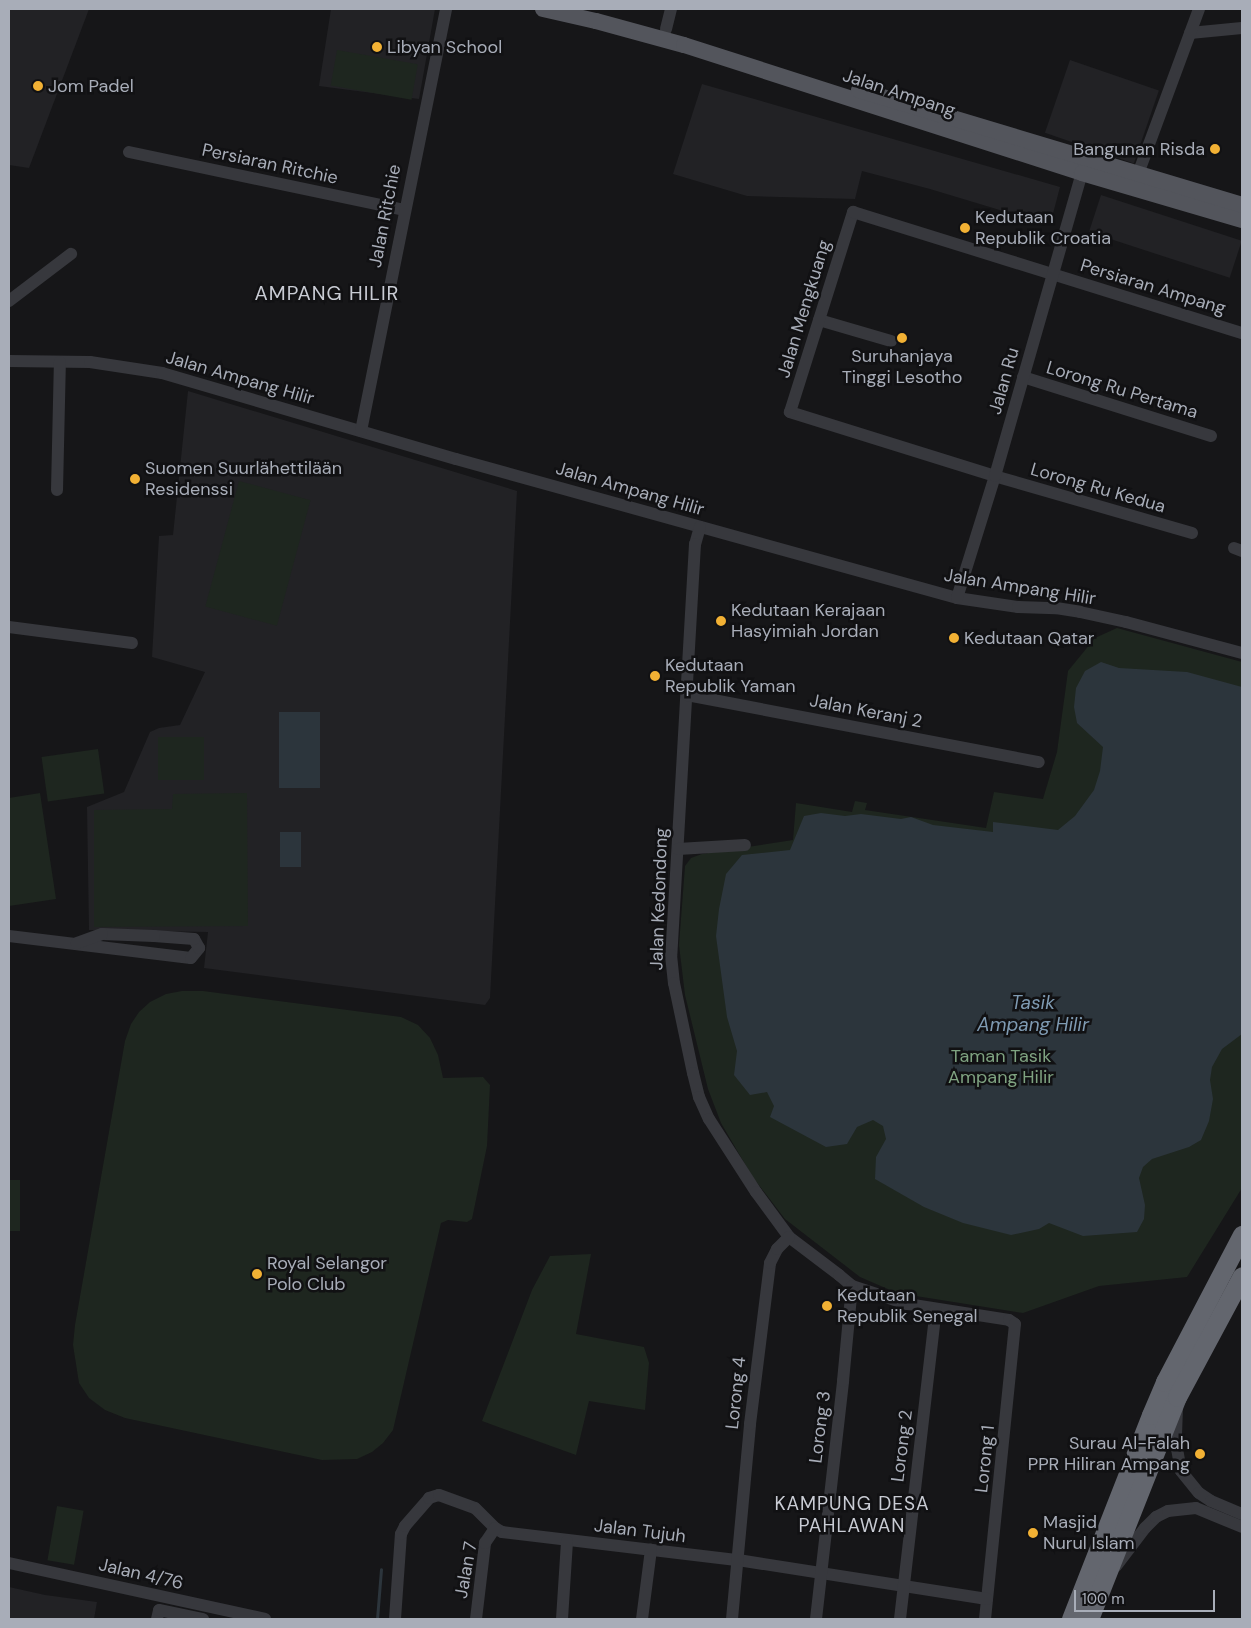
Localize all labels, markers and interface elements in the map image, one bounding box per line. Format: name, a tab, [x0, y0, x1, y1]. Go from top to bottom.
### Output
place label: Libyan School	[387, 36, 502, 58]
marker: Libyan School	[371, 41, 383, 53]
street label: Jalan Ampang	[840, 65, 958, 121]
place label: Jom Padel	[48, 75, 134, 97]
marker: Jom Padel	[32, 80, 44, 92]
place label: Bangunan Risda	[1073, 138, 1205, 160]
street label: Persiaran Ritchie	[200, 139, 340, 189]
marker: Bangunan Risda	[1209, 143, 1221, 155]
street label: Jalan Ritchie	[364, 163, 406, 269]
place label: Kedutaan Republik Croatia	[975, 207, 1111, 250]
marker: Kedutaan Republik Croatia	[959, 222, 971, 234]
street label: Jalan Mengkuang	[773, 237, 835, 381]
street label: Persiaran Ampang	[1078, 255, 1228, 319]
district label: AMPANG HILIR	[253, 281, 401, 305]
marker: Suruhanjaya Tinggi Lesotho	[896, 332, 908, 344]
street label: Jalan Ru	[984, 345, 1024, 417]
street label: Jalan Ampang Hilir	[163, 346, 317, 410]
place label: Suruhanjaya Tinggi Lesotho	[842, 346, 962, 388]
street label: Lorong Ru Pertama	[1044, 357, 1200, 423]
street label: Jalan Ampang Hilir	[553, 457, 707, 521]
place label: Suomen Suurlähettilään Residenssi	[145, 458, 342, 500]
street label: Lorong Ru Kedua	[1028, 458, 1168, 518]
marker: Suomen Suurlähettilään Residenssi	[129, 473, 141, 485]
street label: Jalan Ampang Hilir	[942, 564, 1098, 610]
place label: Kedutaan Kerajaan Hasyimiah Jordan	[731, 600, 885, 642]
marker: Kedutaan Kerajaan Hasyimiah Jordan	[715, 615, 727, 627]
place label: Kedutaan Qatar	[964, 627, 1094, 649]
marker: Kedutaan Qatar	[948, 632, 960, 644]
place label: Kedutaan Republik Yaman	[665, 655, 795, 698]
marker: Kedutaan Republik Yaman	[649, 670, 661, 682]
street label: Jalan Keranj 2	[808, 690, 924, 732]
street label: Jalan Kedondong	[646, 827, 672, 971]
water label: Tasik Ampang Hilir	[977, 992, 1089, 1036]
park label: Taman Tasik Ampang Hilir	[948, 1046, 1054, 1088]
place label: Royal Selangor Polo Club	[267, 1253, 387, 1296]
marker: Royal Selangor Polo Club	[251, 1268, 263, 1280]
place label: Kedutaan Republik Senegal	[837, 1285, 977, 1328]
marker: Kedutaan Republik Senegal	[821, 1300, 833, 1312]
street label: Lorong 4	[721, 1356, 751, 1430]
street label: Lorong 3	[805, 1390, 835, 1464]
street label: Lorong 2	[887, 1409, 917, 1483]
street label: Lorong 1	[971, 1424, 999, 1494]
place label: Surau Al-Falah PPR Hiliran Ampang	[1028, 1433, 1190, 1476]
marker: Surau Al-Falah PPR Hiliran Ampang	[1194, 1448, 1206, 1460]
district label: KAMPUNG DESA PAHLAWAN	[773, 1493, 931, 1537]
place label: Masjid Nurul Islam	[1043, 1512, 1135, 1555]
street label: Jalan Tujuh	[593, 1515, 687, 1547]
marker: Masjid Nurul Islam	[1027, 1527, 1039, 1539]
street label: Jalan 7	[450, 1540, 482, 1600]
street label: Jalan 4/76	[97, 1554, 185, 1594]
scale bar	[1076, 1580, 1217, 1612]
text: 100 m	[1082, 1589, 1125, 1609]

